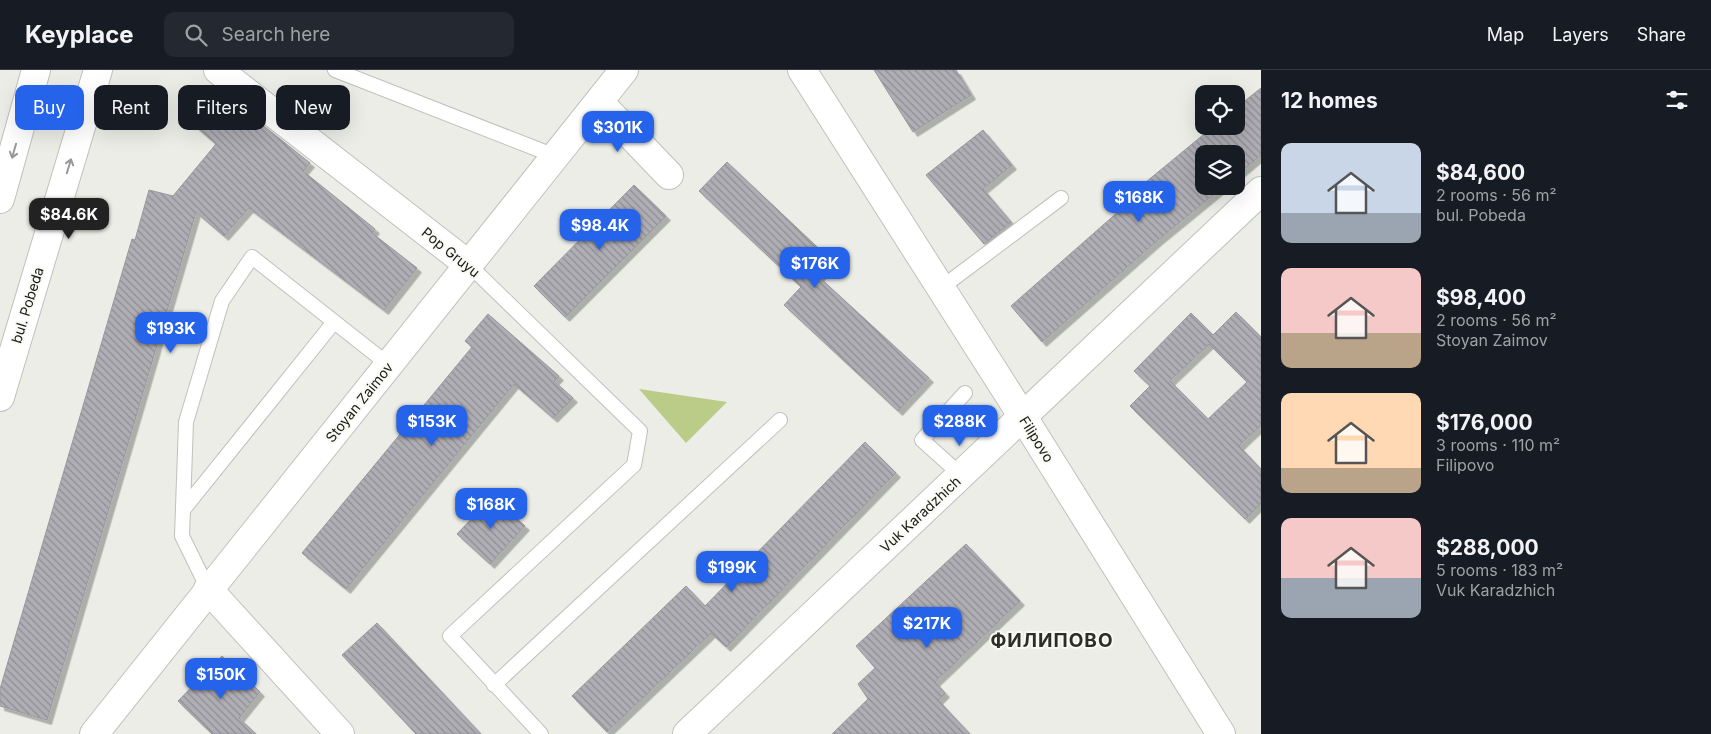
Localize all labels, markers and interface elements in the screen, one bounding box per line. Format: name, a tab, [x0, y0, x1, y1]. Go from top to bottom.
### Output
search box	[164, 12, 514, 57]
text: Keyplace	[25, 20, 134, 49]
icon: search	[182, 21, 210, 49]
text: Search here	[222, 23, 330, 46]
text: Map	[1487, 24, 1524, 45]
text: Layers	[1552, 24, 1609, 45]
text: Share	[1637, 24, 1686, 45]
chip: Buy	[15, 85, 84, 130]
chip: Rent	[94, 85, 168, 130]
chip: Filters	[178, 85, 266, 130]
chip: New	[276, 85, 350, 130]
map controls	[1195, 85, 1245, 195]
button: locate	[1195, 85, 1245, 135]
icon: filters	[1663, 86, 1691, 114]
text: 12 homes	[1281, 88, 1378, 113]
pin: $301K	[583, 111, 653, 153]
text: $301K	[593, 117, 643, 137]
one-way arrow	[8, 142, 18, 158]
button: layers	[1195, 145, 1245, 195]
one-way arrow	[64, 158, 74, 174]
text: $84,600	[1436, 160, 1525, 185]
icon: home	[1321, 163, 1381, 223]
pin: $168K	[1104, 180, 1174, 223]
text: 2 rooms · 56 m²	[1436, 185, 1557, 205]
text: $168K	[1114, 187, 1164, 207]
pin: $84.6K	[28, 198, 110, 240]
text: $84.6K	[40, 204, 98, 224]
text: bul. Pobeda	[1436, 205, 1526, 225]
pin: $98.4K	[559, 208, 641, 251]
text: $98.4K	[571, 215, 629, 235]
street label: Pop Gruyu	[418, 223, 484, 281]
pin: $176K	[780, 246, 850, 289]
text: $176K	[791, 253, 839, 273]
street label: bul. Pobeda	[7, 265, 47, 345]
text: $98,400	[1436, 285, 1526, 310]
icon: home	[1321, 288, 1381, 348]
text: 2 rooms · 56 m²	[1436, 310, 1557, 330]
pin: $193K	[136, 312, 206, 354]
text: $193K	[146, 318, 196, 338]
text: Stoyan Zaimov	[1436, 330, 1548, 350]
street label: Stoyan Zaimov	[322, 359, 396, 445]
pin: $153K	[397, 404, 467, 447]
pin: $288K	[925, 404, 995, 447]
text: $176,000	[1436, 410, 1533, 435]
text: $153K	[407, 411, 457, 431]
text: $288K	[934, 411, 986, 431]
street label: Filipovo	[1016, 413, 1058, 465]
icon: home	[1321, 413, 1381, 473]
text: 3 rooms · 110 m²	[1436, 435, 1560, 455]
text: Filipovo	[1436, 455, 1494, 475]
street label: Vuk Karadzhich	[876, 472, 964, 556]
pin: $168K	[456, 488, 526, 530]
text: $168K	[466, 494, 516, 514]
text: $288,000	[1436, 535, 1539, 560]
icon: home	[1321, 538, 1381, 598]
pin: $199K	[697, 550, 767, 593]
text: $199K	[707, 557, 757, 577]
text: 5 rooms · 183 m²	[1436, 560, 1563, 580]
text: Vuk Karadzhich	[1436, 580, 1555, 600]
pin: $217K	[892, 606, 962, 649]
text: $217K	[903, 613, 951, 633]
district label: ФИЛИПОВО	[990, 629, 1114, 652]
pin: $150K	[186, 658, 256, 700]
text: $150K	[196, 664, 246, 684]

